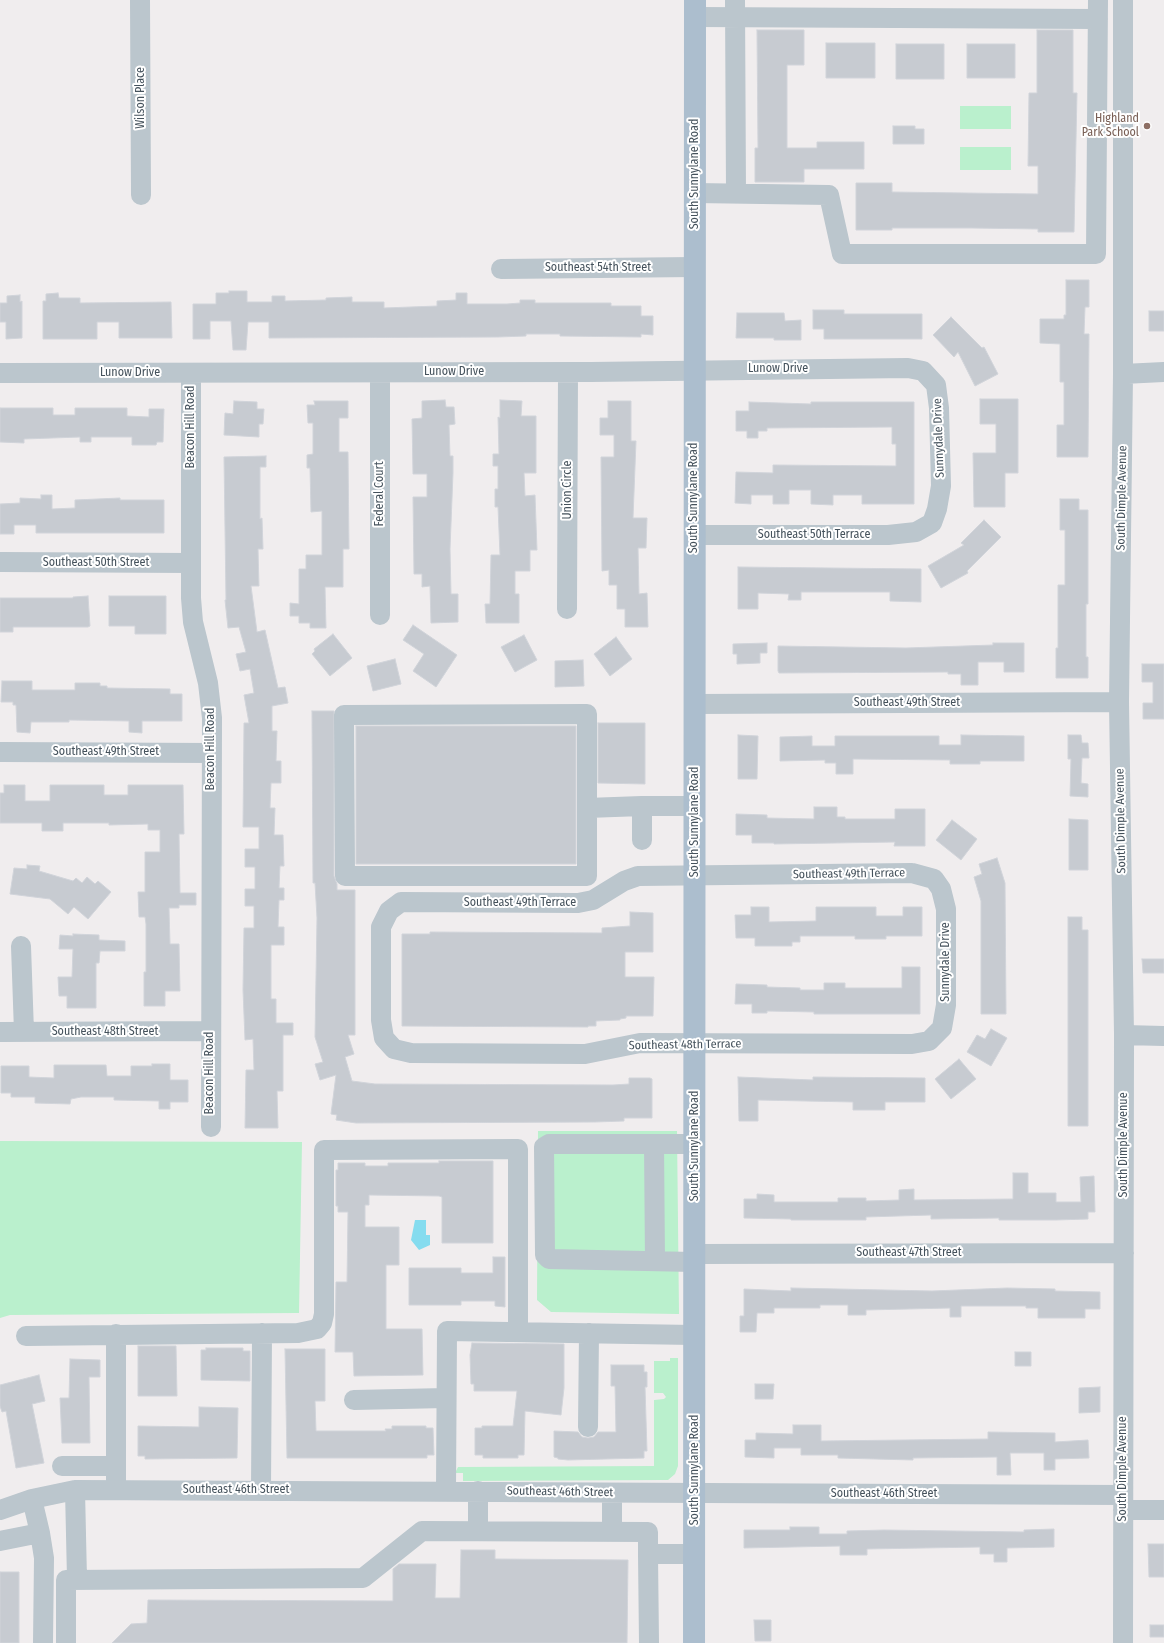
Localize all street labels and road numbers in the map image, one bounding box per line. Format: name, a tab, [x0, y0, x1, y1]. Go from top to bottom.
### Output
street label: Wilson Place	[134, 67, 148, 129]
street label: South Sunnylane Road	[688, 119, 702, 229]
street label: Southeast 54th Street	[545, 261, 651, 275]
street label: Lunow Drive	[748, 362, 808, 376]
street label: Lunow Drive	[424, 365, 484, 379]
street label: Lunow Drive	[100, 366, 160, 380]
street label: Beacon Hill Road	[184, 386, 198, 468]
street label: Sunnydale Drive	[930, 398, 948, 478]
street label: South Sunnylane Road	[687, 443, 701, 553]
street label: South Dimple Avenue	[1114, 445, 1130, 551]
street label: Union Circle	[561, 460, 575, 520]
street label: Federal Court	[373, 461, 387, 527]
street label: Southeast 50th Terrace	[758, 528, 870, 542]
street label: Southeast 50th Street	[43, 556, 149, 570]
street label: Southeast 49th Street	[854, 696, 960, 710]
street label: Beacon Hill Road	[204, 708, 218, 790]
street label: Southeast 49th Street	[53, 745, 159, 759]
street label: South Sunnylane Road	[688, 767, 702, 877]
street label: South Dimple Avenue	[1113, 768, 1129, 874]
street label: Southeast 49th Terrace	[793, 866, 905, 882]
street label: Southeast 49th Terrace	[464, 896, 576, 910]
street label: Sunnydale Drive	[939, 922, 953, 1002]
street label: Southeast 48th Street	[52, 1025, 158, 1039]
street label: Beacon Hill Road	[203, 1032, 217, 1114]
street label: Southeast 48th Terrace	[629, 1037, 741, 1053]
street label: South Sunnylane Road	[688, 1091, 702, 1201]
street label: South Dimple Avenue	[1117, 1092, 1131, 1198]
street label: Southeast 47th Street	[856, 1246, 962, 1260]
street label: South Sunnylane Road	[688, 1415, 702, 1525]
street label: South Dimple Avenue	[1116, 1416, 1130, 1522]
street label: Southeast 46th Street	[183, 1483, 289, 1497]
street label: Southeast 46th Street	[507, 1484, 613, 1500]
street label: Southeast 46th Street	[831, 1487, 937, 1501]

